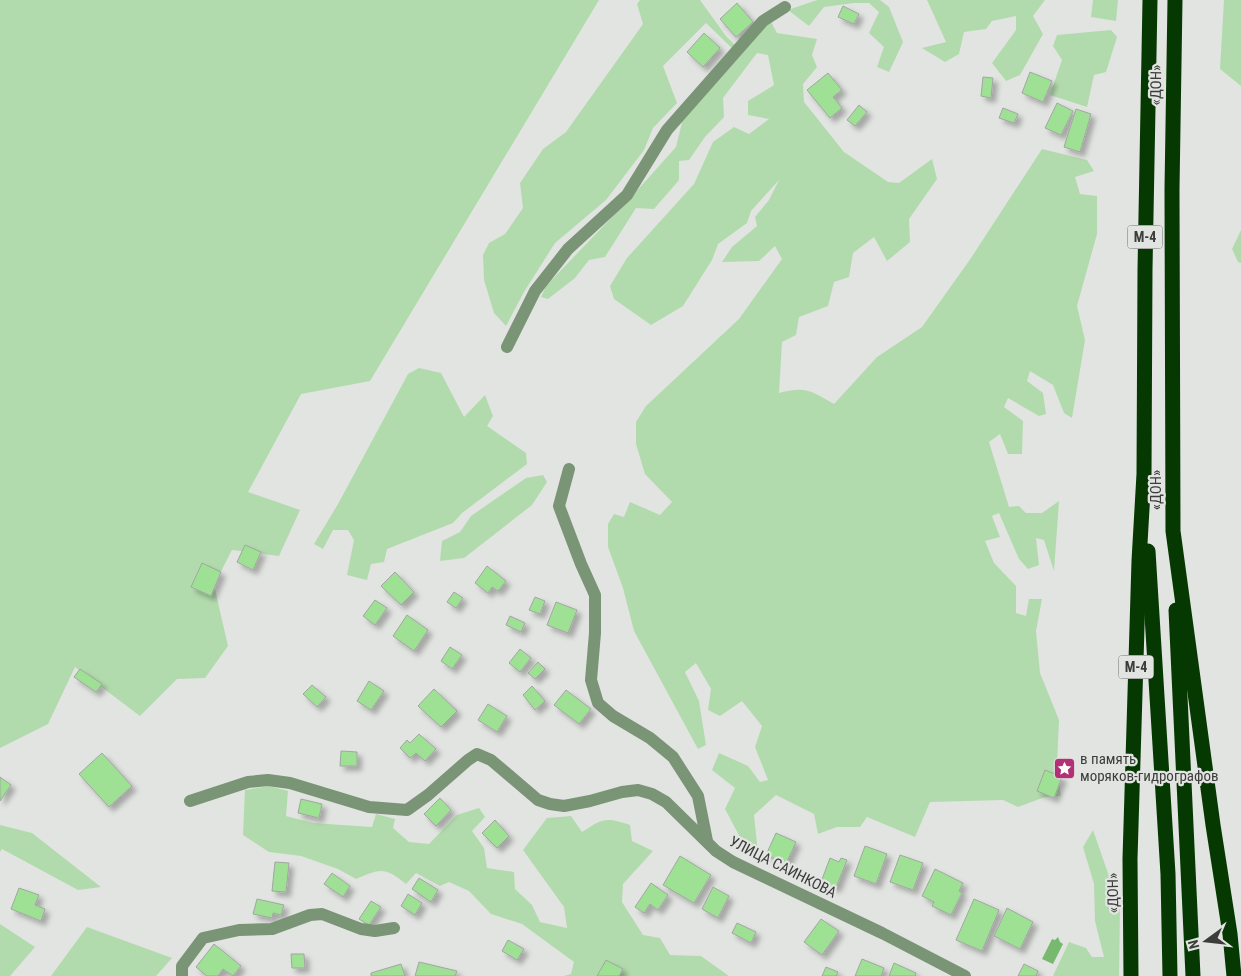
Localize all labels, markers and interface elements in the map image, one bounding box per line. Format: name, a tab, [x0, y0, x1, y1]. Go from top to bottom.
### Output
street label: «ДОН»	[1147, 65, 1165, 105]
road number: М-4	[1128, 226, 1162, 248]
street label: «ДОН»	[1147, 470, 1165, 510]
road number: М-4	[1118, 656, 1154, 679]
place label: в память моряков-гидрографов	[1080, 750, 1219, 785]
place icon: в память моряков-гидрографов	[1052, 756, 1076, 780]
street label: УЛИЦА САИНКОВА	[726, 832, 840, 902]
street label: «ДОН»	[1104, 873, 1122, 913]
north arrow	[1181, 916, 1231, 966]
text: N	[1185, 938, 1202, 951]

